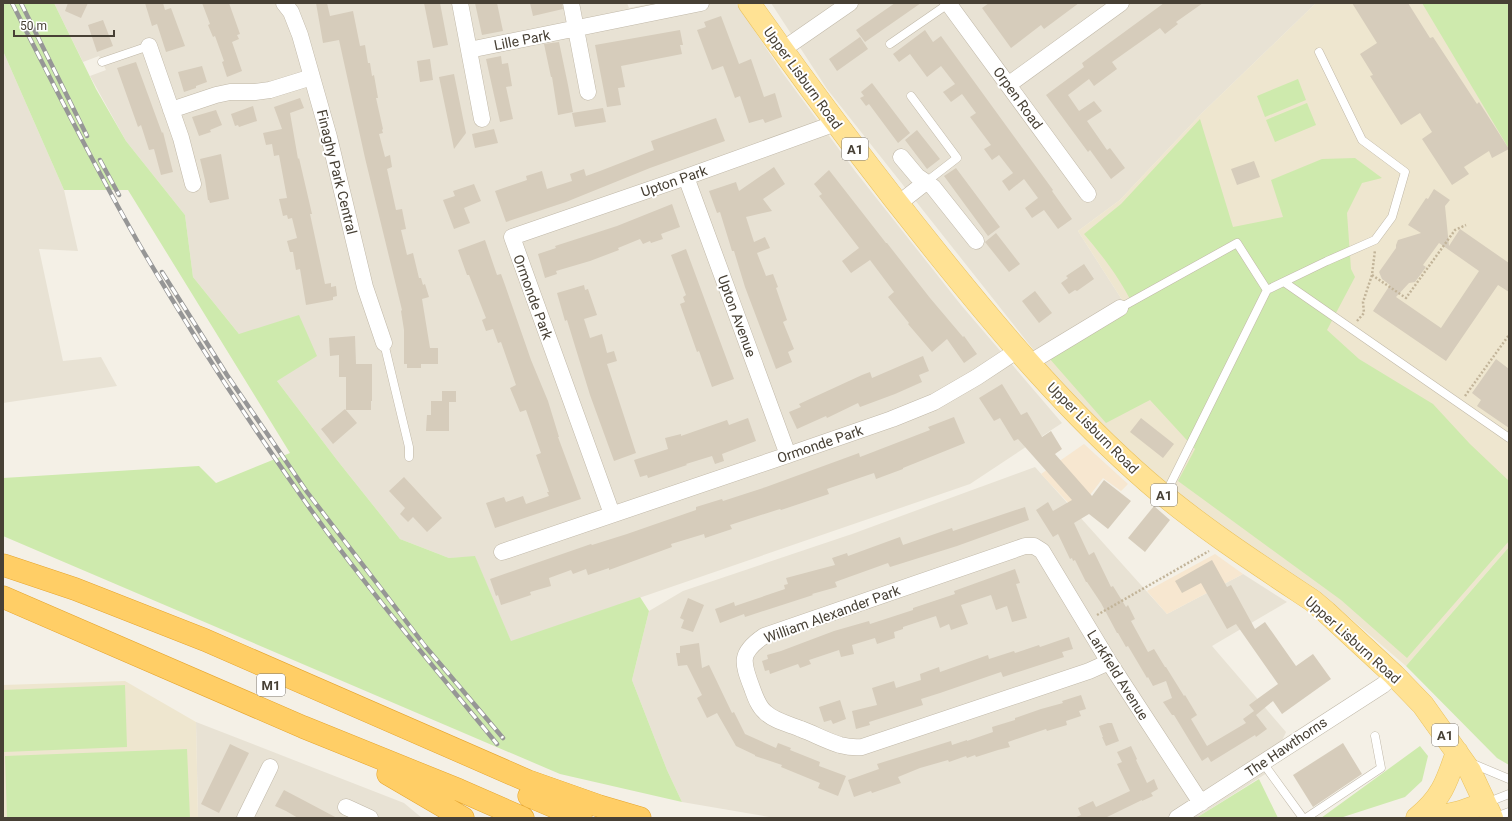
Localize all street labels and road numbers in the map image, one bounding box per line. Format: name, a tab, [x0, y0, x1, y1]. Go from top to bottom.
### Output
street label: Upper Lisburn Road	[761, 24, 845, 132]
street label: Lille Park	[493, 27, 552, 53]
street label: Orpen Road	[990, 64, 1046, 132]
street label: Finaghy Park Central	[314, 108, 360, 236]
road number: A1	[842, 138, 868, 160]
street label: Upton Park	[639, 162, 710, 200]
street label: Ormonde Park	[510, 252, 556, 343]
street label: Upton Avenue	[715, 273, 759, 359]
street label: Upper Lisburn Road	[1044, 379, 1142, 477]
street label: Ormonde Park	[775, 422, 866, 466]
road number: A1	[1151, 484, 1177, 506]
street label: William Alexander Park	[762, 582, 903, 646]
street label: Upper Lisburn Road	[1302, 593, 1404, 687]
street label: Larkfield Avenue	[1084, 627, 1152, 723]
road number: M1	[257, 674, 285, 696]
street label: The Hawthorns	[1242, 714, 1330, 780]
road number: A1	[1432, 724, 1458, 746]

